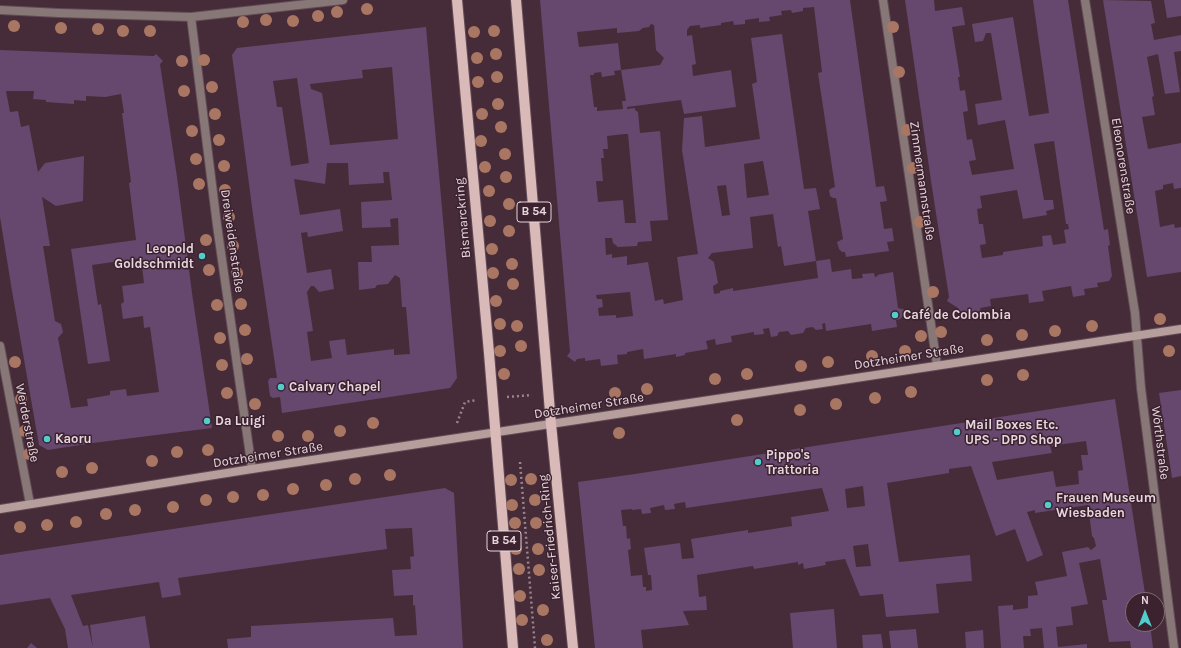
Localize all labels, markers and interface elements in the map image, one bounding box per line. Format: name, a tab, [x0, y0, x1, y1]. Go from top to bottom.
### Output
street label: Eleonorenstraße	[1108, 117, 1138, 215]
street label: Zimmermannstraße	[906, 120, 938, 242]
street label: Bismarckring	[452, 177, 474, 259]
street label: Dreiweidenstraße	[217, 188, 247, 294]
road number: B 54	[517, 202, 551, 222]
place label: Leopold Goldschmidt	[114, 241, 194, 272]
marker: Leopold Goldschmidt	[197, 251, 207, 261]
place label: Café de Colombia	[903, 307, 1011, 323]
marker: Café de Colombia	[890, 310, 900, 320]
street label: Dotzheimer Straße	[853, 341, 965, 373]
place label: Calvary Chapel	[289, 379, 381, 395]
street label: Werderstraße	[12, 382, 42, 464]
marker: Calvary Chapel	[276, 382, 286, 392]
street label: Dotzheimer Straße	[533, 390, 645, 422]
street label: Wörthstraße	[1148, 405, 1172, 481]
place label: Da Luigi	[215, 413, 265, 429]
marker: Da Luigi	[202, 416, 212, 426]
place label: Mail Boxes Etc. UPS - DPD Shop	[965, 417, 1062, 448]
marker: Mail Boxes Etc. UPS - DPD Shop	[952, 427, 962, 437]
place label: Kaoru	[55, 431, 92, 447]
marker: Kaoru	[42, 434, 52, 444]
street label: Dotzheimer Straße	[212, 439, 324, 471]
place label: Pippo's Trattoria	[766, 447, 819, 478]
marker: Pippo's Trattoria	[753, 457, 763, 467]
street label: Kaiser-Friedrich-Ring	[536, 473, 564, 601]
place label: Frauen Museum Wiesbaden	[1056, 490, 1156, 521]
marker: Frauen Museum Wiesbaden	[1043, 500, 1053, 510]
road number: B 54	[487, 531, 521, 551]
north arrow	[1125, 592, 1165, 632]
text: N	[1141, 594, 1149, 607]

